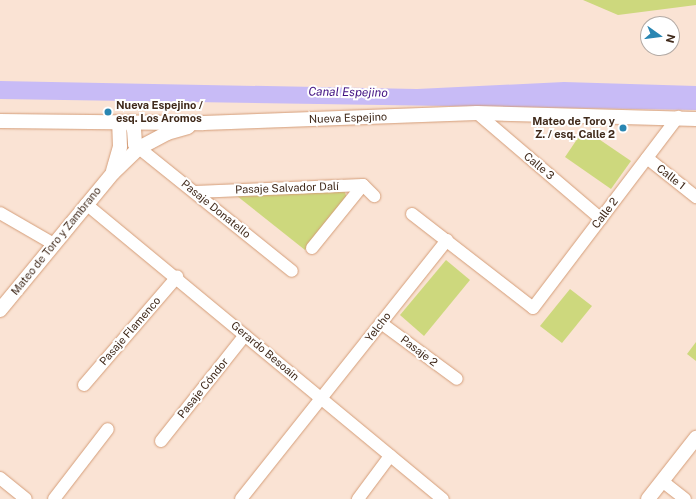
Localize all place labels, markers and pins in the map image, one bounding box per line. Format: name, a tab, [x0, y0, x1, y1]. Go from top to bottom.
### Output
place label: Nueva Espejino / esq. Los Aromos	[116, 99, 203, 125]
marker: Nueva Espejino / esq. Los Aromos	[103, 107, 113, 117]
place label: Mateo de Toro y Z. / esq. Calle 2	[532, 115, 615, 141]
marker: Mateo de Toro y Z. / esq. Calle 2	[618, 123, 628, 133]

